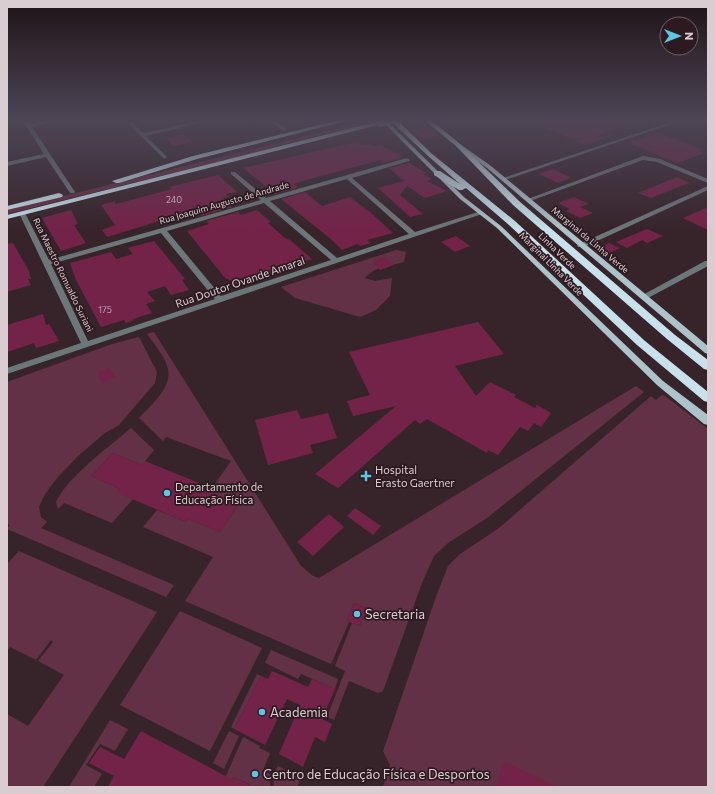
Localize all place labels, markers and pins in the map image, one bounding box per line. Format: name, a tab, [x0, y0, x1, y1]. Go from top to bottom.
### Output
place label: Hospital Erasto Gaertner	[375, 463, 455, 489]
marker: Hospital Erasto Gaertner	[360, 470, 372, 482]
place label: Departamento de Educação Física	[175, 480, 263, 506]
marker: Departamento de Educação Física	[162, 488, 172, 498]
place label: Secretaria	[365, 606, 425, 622]
marker: Secretaria	[352, 609, 362, 619]
place label: Academia	[270, 704, 328, 720]
marker: Academia	[257, 707, 267, 717]
place label: Centro de Educação Física e Desportos	[263, 766, 490, 782]
marker: Centro de Educação Física e Desportos	[250, 769, 260, 779]

